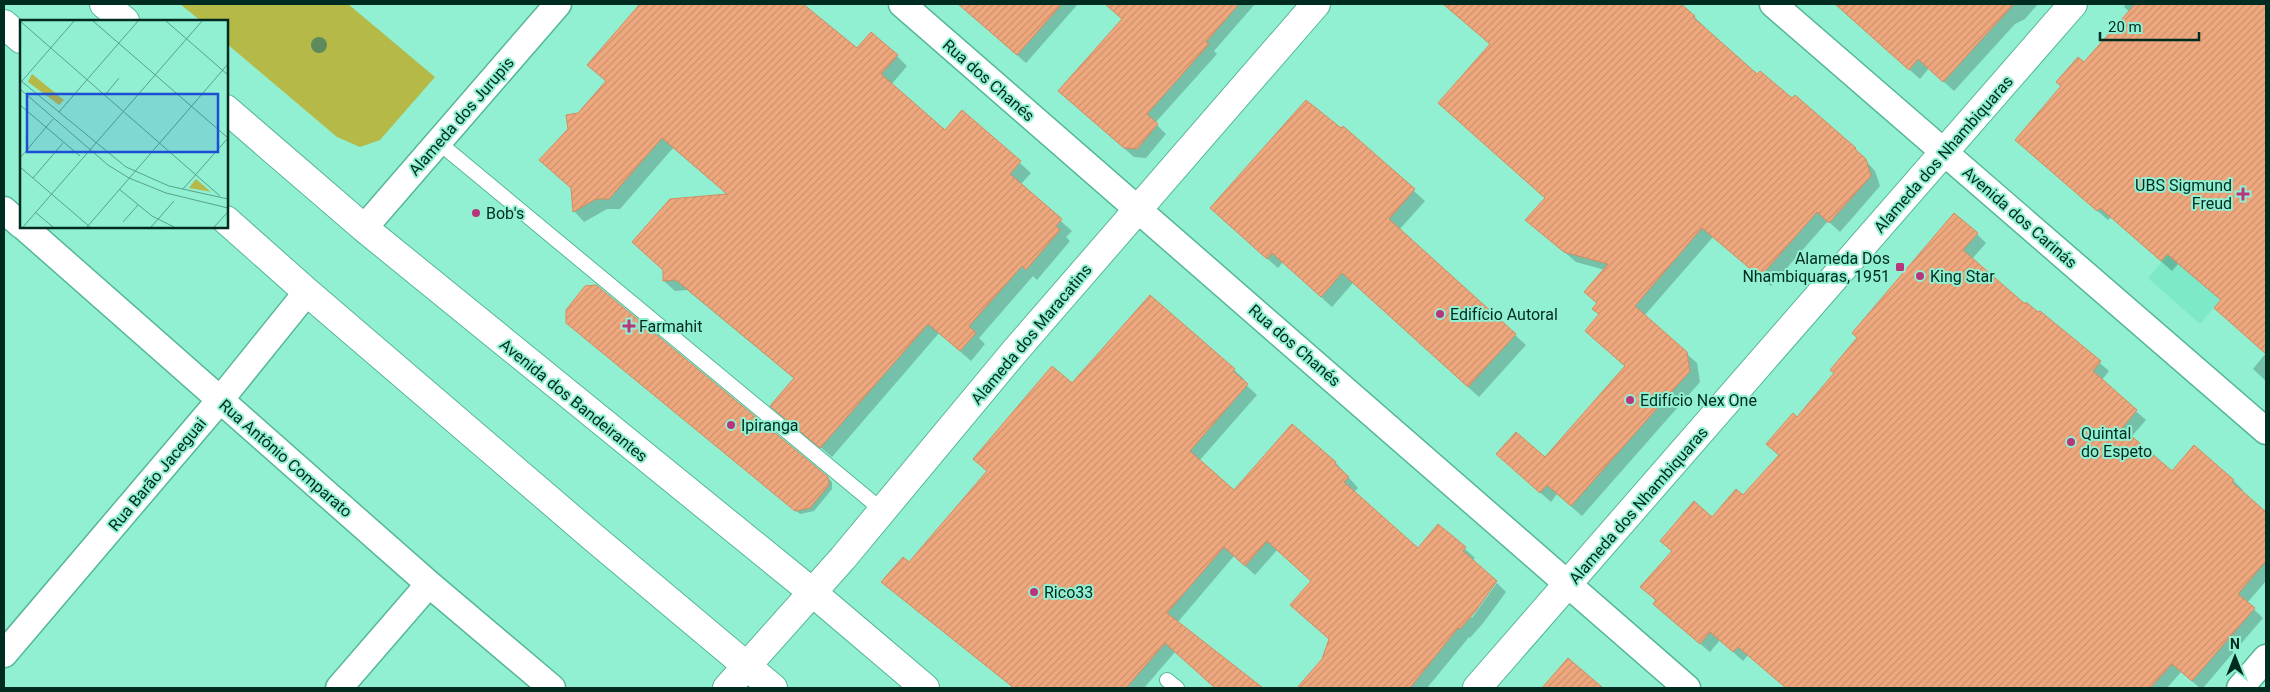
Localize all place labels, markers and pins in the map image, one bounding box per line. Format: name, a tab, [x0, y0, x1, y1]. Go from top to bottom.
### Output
place label: UBS Sigmund Freud	[2135, 176, 2232, 213]
marker: UBS Sigmund Freud	[2236, 187, 2250, 201]
place label: Bob's	[486, 204, 524, 223]
marker: Bob's	[470, 207, 482, 219]
place label: Alameda Dos Nhambiquaras, 1951	[1742, 249, 1890, 286]
marker: Alameda Dos Nhambiquaras, 1951	[1894, 261, 1906, 273]
place label: King Star	[1930, 267, 1995, 286]
marker: King Star	[1914, 270, 1926, 282]
place label: Edifício Autoral	[1450, 305, 1558, 324]
marker: Edifício Autoral	[1434, 308, 1446, 320]
place label: Farmahit	[639, 317, 702, 336]
marker: Farmahit	[623, 320, 635, 332]
place label: Edifício Nex One	[1640, 391, 1757, 410]
marker: Edifício Nex One	[1624, 394, 1636, 406]
place label: Ipiranga	[741, 416, 799, 435]
marker: Ipiranga	[725, 419, 737, 431]
place label: Quintal do Espeto	[2081, 424, 2152, 461]
marker: Quintal do Espeto	[2065, 436, 2077, 448]
place label: Rico33	[1044, 583, 1093, 602]
marker: Rico33	[1028, 586, 1040, 598]

